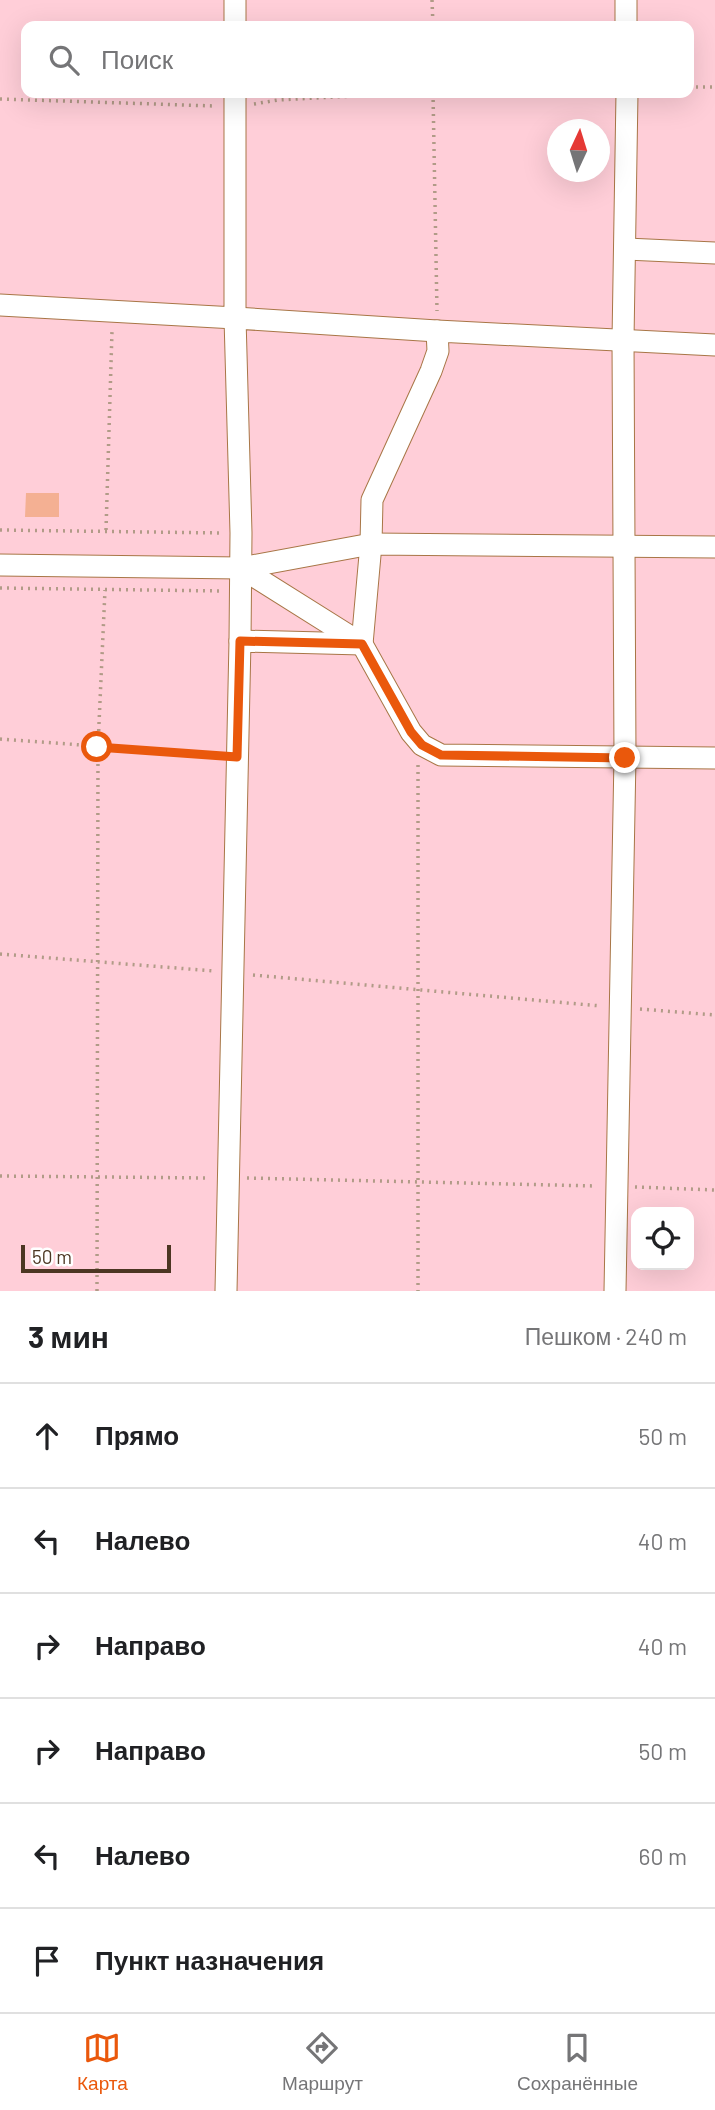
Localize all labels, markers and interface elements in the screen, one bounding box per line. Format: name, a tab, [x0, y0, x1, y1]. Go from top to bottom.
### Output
search box	[21, 21, 694, 98]
icon: search	[45, 41, 83, 79]
text: Поиск	[101, 43, 173, 74]
north arrow	[547, 119, 610, 182]
route start	[81, 731, 112, 762]
route end	[609, 742, 640, 773]
map controls	[631, 1207, 694, 1270]
button: locate	[631, 1207, 694, 1270]
scale bar	[21, 1242, 172, 1274]
text: 50 m	[32, 1245, 72, 1268]
text: 3 мин	[28, 1318, 109, 1354]
text: Пешком · 240 m	[525, 1322, 687, 1350]
icon: ahead	[28, 1417, 66, 1455]
text: Прямо	[95, 1419, 179, 1450]
text: 50 m	[639, 1422, 687, 1450]
icon: left	[28, 1522, 66, 1560]
text: Налево	[95, 1524, 190, 1555]
text: 40 m	[638, 1527, 687, 1555]
icon: right	[28, 1627, 66, 1665]
text: Направо	[95, 1629, 206, 1660]
text: 40 m	[638, 1632, 687, 1660]
icon: right	[28, 1732, 66, 1770]
text: Направо	[95, 1734, 206, 1765]
text: 50 m	[639, 1737, 687, 1765]
icon: left	[28, 1837, 66, 1875]
text: Налево	[95, 1839, 190, 1870]
text: 60 m	[639, 1842, 687, 1870]
icon: arrive	[28, 1942, 66, 1980]
text: Пункт назначения	[95, 1944, 324, 1975]
tab: Карта	[77, 2029, 128, 2095]
tab: Маршрут	[282, 2029, 363, 2095]
tab: Сохранённые	[517, 2029, 638, 2095]

